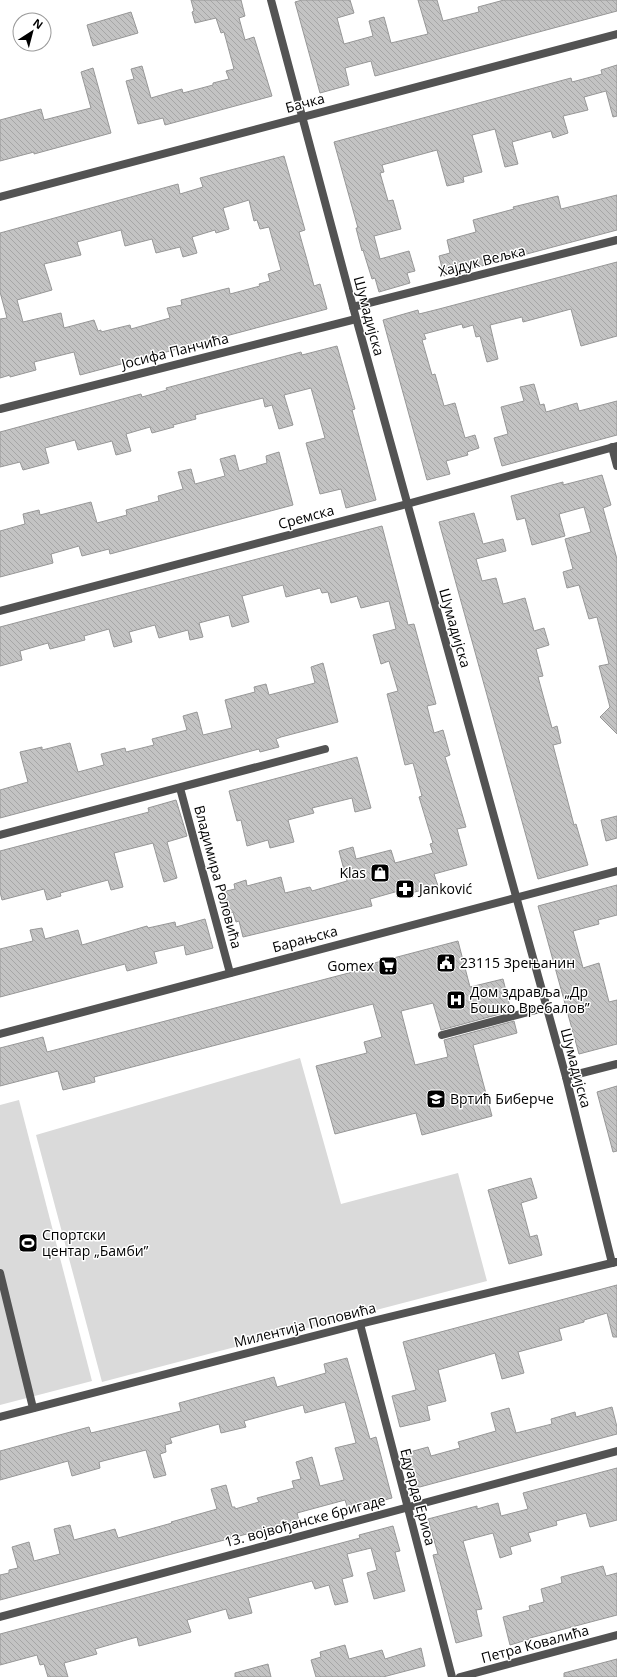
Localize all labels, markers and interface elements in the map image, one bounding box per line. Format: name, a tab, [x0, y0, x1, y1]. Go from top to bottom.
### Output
north arrow	[12, 12, 52, 52]
text: N	[30, 15, 46, 32]
street label: Бачка	[283, 88, 327, 117]
street label: Хајдук Вељка	[436, 241, 527, 280]
street label: Шумадијска	[350, 274, 389, 358]
street label: Јосифа Панчића	[117, 328, 230, 373]
street label: Сремска	[276, 500, 336, 533]
street label: Шумадијска	[435, 586, 476, 670]
street label: Владимира Роловића	[190, 803, 247, 951]
shop icon: Klas	[369, 862, 391, 884]
place label: Klas	[339, 863, 366, 882]
pharmacy icon: Janković	[394, 878, 416, 900]
place label: Janković	[417, 879, 472, 898]
street label: Барањска	[270, 921, 340, 956]
public building icon: 23115 Зрењанин	[435, 952, 457, 974]
place label: 23115 Зрењанин	[460, 953, 575, 972]
supermarket icon: Gomex	[377, 955, 399, 977]
place label: Gomex	[327, 956, 375, 975]
place label: Дом здравља „Др Бошко Вребалов”	[470, 982, 590, 1017]
hospital icon: Дом здравља „Др Бошко Вребалов”	[445, 989, 467, 1011]
street label: Шумадијска	[557, 1026, 596, 1110]
school or university icon: Вртић Биберче	[425, 1088, 447, 1110]
place label: Вртић Биберче	[450, 1089, 554, 1108]
place label: Спортски центар „Бамби”	[42, 1225, 149, 1260]
sports icon: Спортски центар „Бамби”	[17, 1232, 39, 1254]
street label: Милентија Поповића	[232, 1298, 378, 1351]
street label: Едуарда Ериоа	[396, 1446, 441, 1548]
street label: 13. војвођанске бригаде	[222, 1490, 388, 1551]
street label: Петра Ковалића	[479, 1620, 591, 1667]

